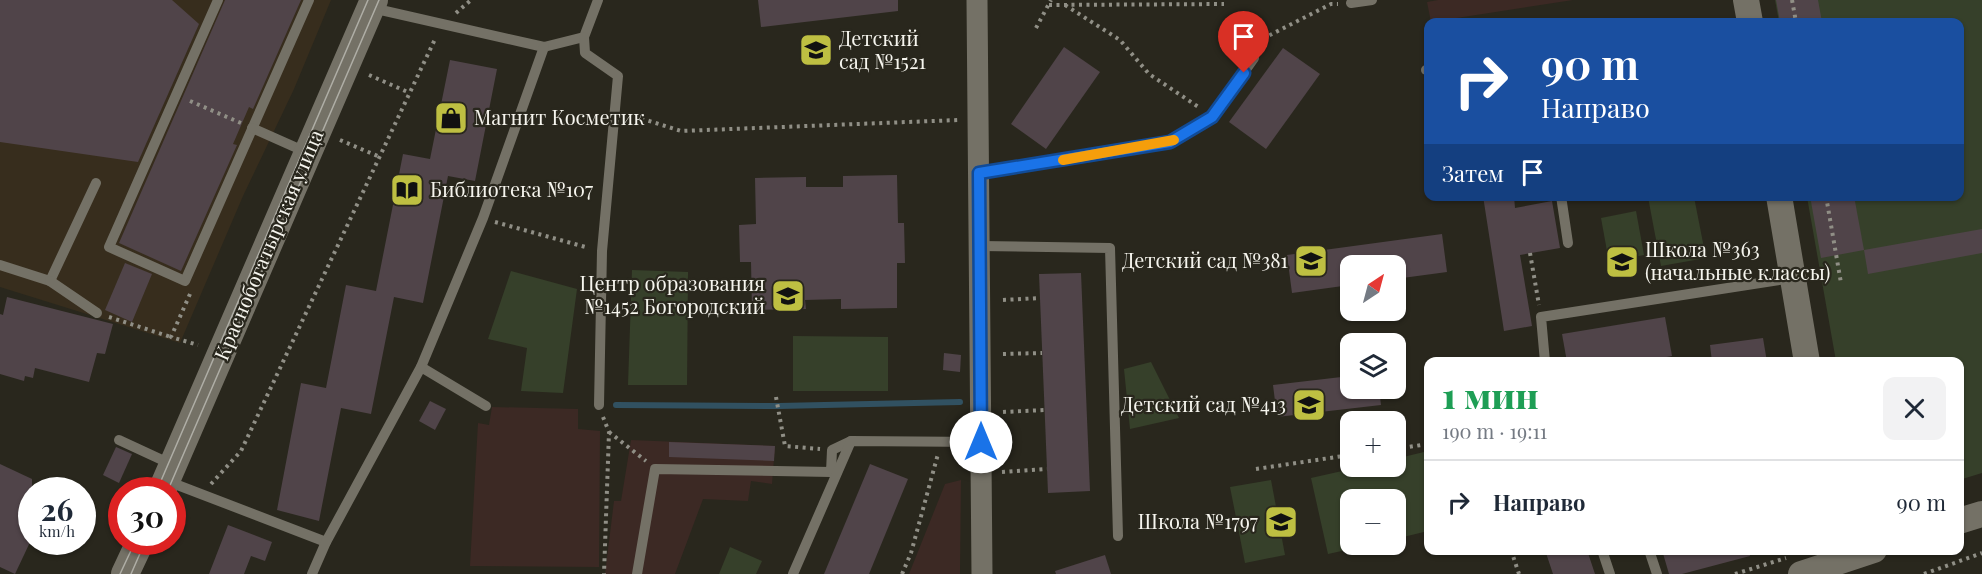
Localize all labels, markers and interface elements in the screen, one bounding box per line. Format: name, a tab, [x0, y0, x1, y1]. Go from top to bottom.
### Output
pin	[1218, 11, 1269, 73]
icon: arrive	[1227, 20, 1260, 53]
place label: Детский сад №1521	[839, 24, 926, 74]
school or university icon: Детский сад №1521	[798, 32, 834, 68]
text: 90 m	[1541, 35, 1639, 91]
icon: right	[1442, 42, 1520, 120]
text: Направо	[1541, 89, 1650, 125]
shop icon: Магнит Косметик	[433, 100, 469, 136]
place label: Магнит Косметик	[474, 103, 645, 130]
street label: Краснобогатырская улица	[207, 125, 329, 364]
icon: arrive	[1516, 156, 1549, 189]
text: Затем	[1442, 158, 1504, 188]
library icon: Библиотека №107	[389, 172, 425, 208]
place label: Библиотека №107	[430, 175, 593, 202]
place label: Школа №363 (начальные классы)	[1645, 235, 1830, 285]
school or university icon: Детский сад №381	[1293, 243, 1329, 279]
school or university icon: Школа №363 (начальные классы)	[1604, 244, 1640, 280]
place label: Детский сад №381	[1122, 246, 1288, 273]
north arrow	[1340, 255, 1406, 321]
map controls	[1340, 255, 1406, 555]
place label: Центр образования №1452 Богородский	[580, 269, 765, 319]
school or university icon: Центр образования №1452 Богородский	[770, 278, 806, 314]
button: layers	[1340, 333, 1406, 399]
text: 1 мин	[1442, 370, 1539, 418]
button: close	[1883, 377, 1946, 440]
school or university icon: Детский сад №413	[1291, 387, 1327, 423]
place label: Детский сад №413	[1121, 390, 1286, 417]
position arrow	[949, 410, 1013, 474]
button: +	[1340, 411, 1406, 477]
text: 190 m · 19:11	[1442, 417, 1547, 444]
speed limit sign: 30	[108, 477, 186, 555]
icon: right	[1442, 486, 1475, 519]
text: Направо	[1493, 487, 1586, 517]
text: 90 m	[1897, 487, 1946, 517]
text: 26	[41, 489, 73, 529]
button: −	[1340, 489, 1406, 555]
school or university icon: Школа №1797	[1263, 504, 1299, 540]
place label: Школа №1797	[1138, 507, 1258, 534]
text: km/h	[39, 521, 75, 541]

